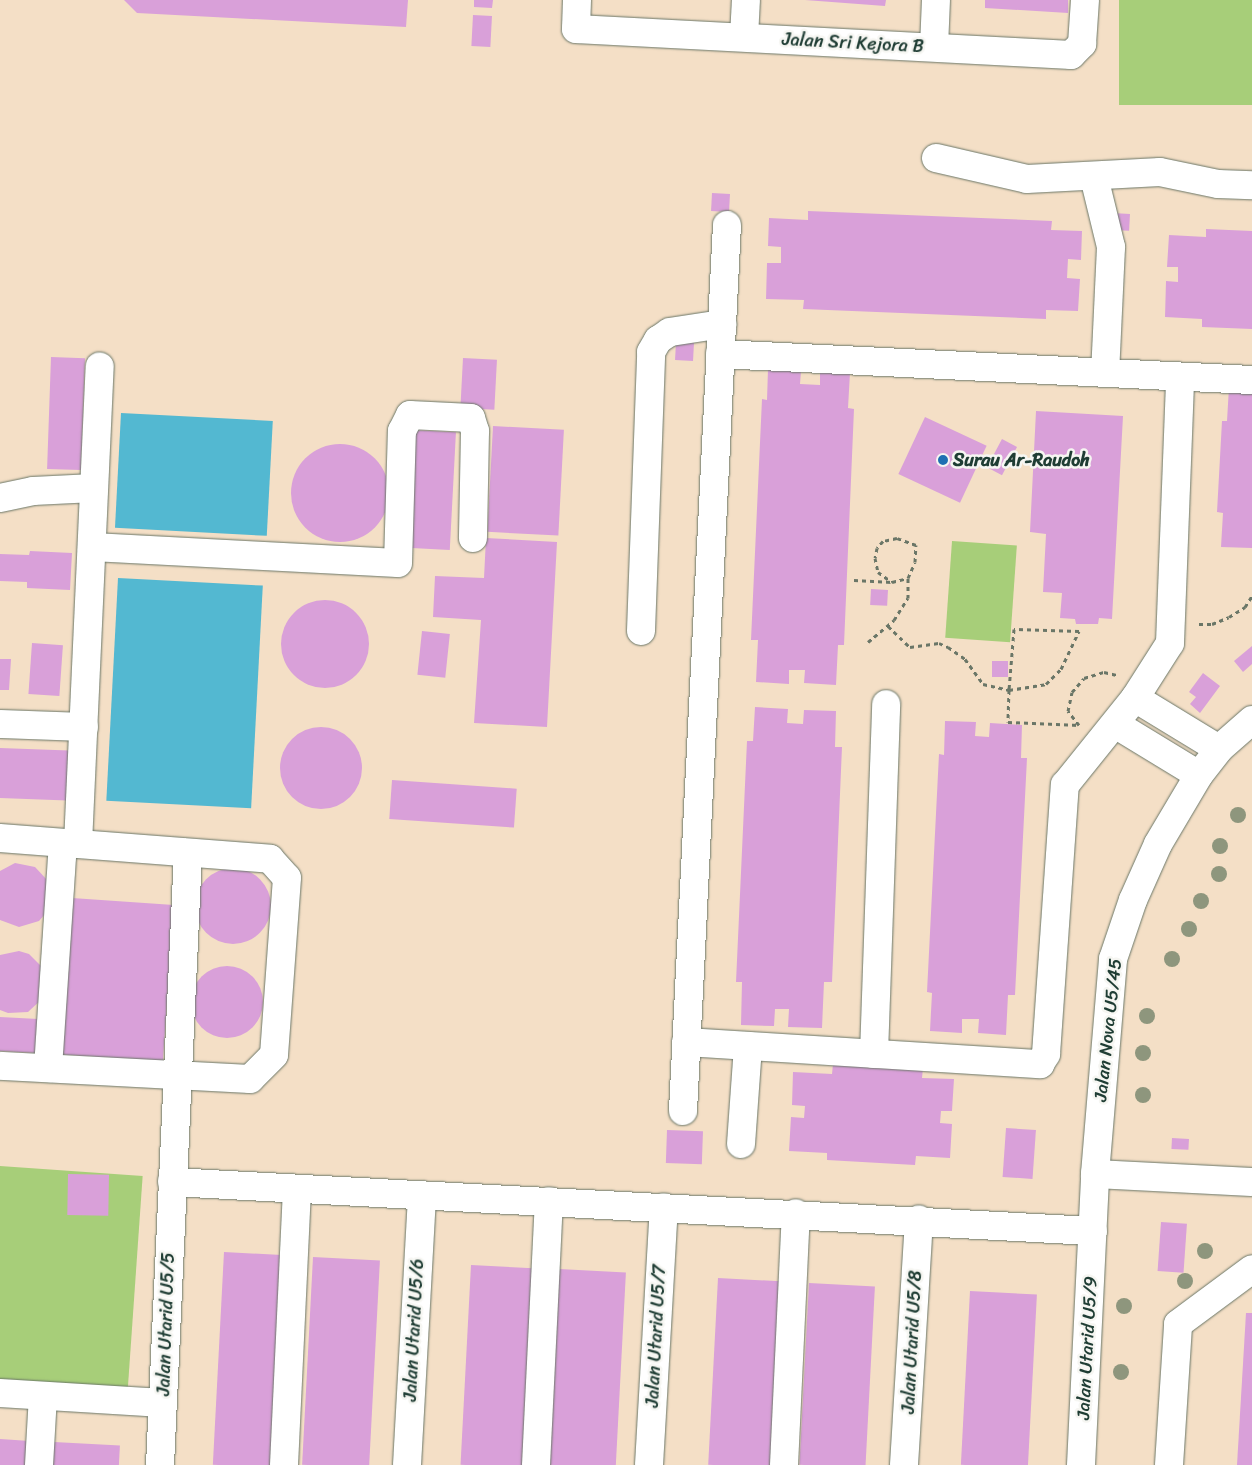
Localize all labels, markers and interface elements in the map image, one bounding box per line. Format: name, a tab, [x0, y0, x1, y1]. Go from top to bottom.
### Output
street label: Jalan Sri Kejora B	[782, 28, 924, 58]
place label: Surau Ar-Raudoh	[953, 449, 1090, 471]
marker: Surau Ar-Raudoh	[937, 454, 949, 466]
street label: Jalan Nova U5/45	[1090, 957, 1126, 1103]
street label: Jalan Utarid U5/5	[153, 1252, 179, 1396]
street label: Jalan Utarid U5/6	[399, 1258, 429, 1402]
street label: Jalan Utarid U5/7	[641, 1264, 671, 1408]
street label: Jalan Utarid U5/8	[897, 1270, 927, 1414]
street label: Jalan Utarid U5/9	[1072, 1275, 1102, 1421]

